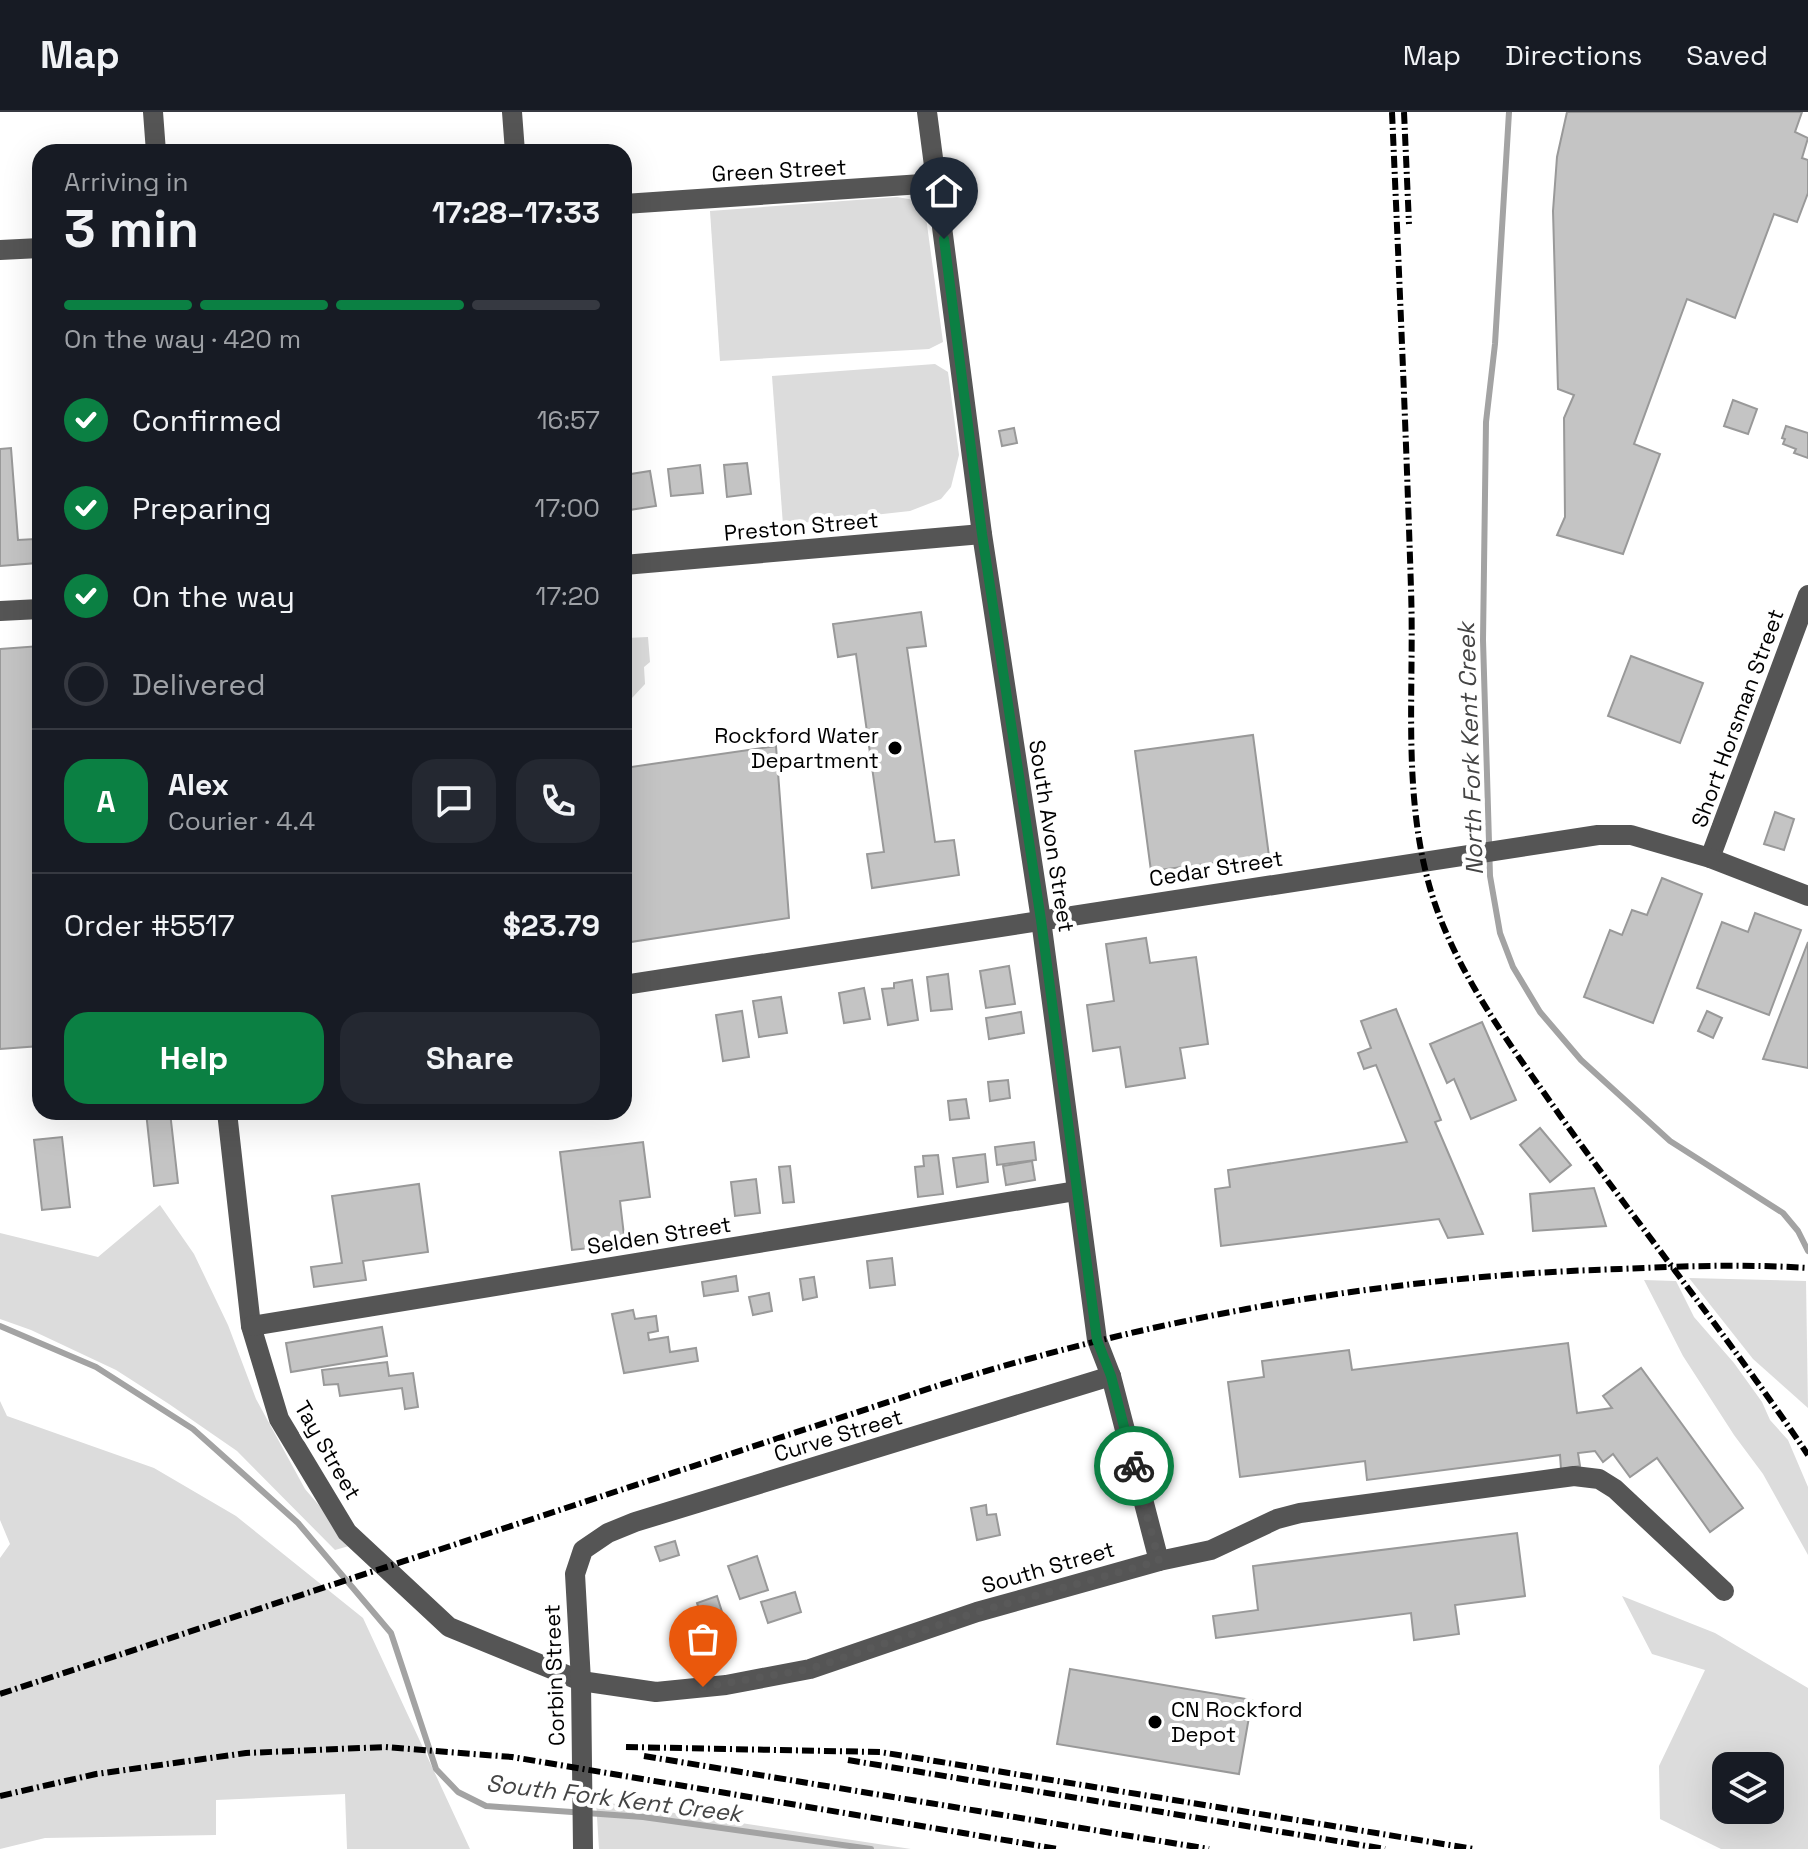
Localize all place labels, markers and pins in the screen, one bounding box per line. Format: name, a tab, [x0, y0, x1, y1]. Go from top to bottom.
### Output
pin	[910, 157, 978, 239]
place label: Rockford Water Department	[714, 721, 879, 774]
marker: Rockford Water Department	[886, 739, 904, 757]
pin	[669, 1605, 737, 1687]
place label: CN Rockford Depot	[1171, 1695, 1303, 1748]
marker: CN Rockford Depot	[1146, 1713, 1164, 1731]

